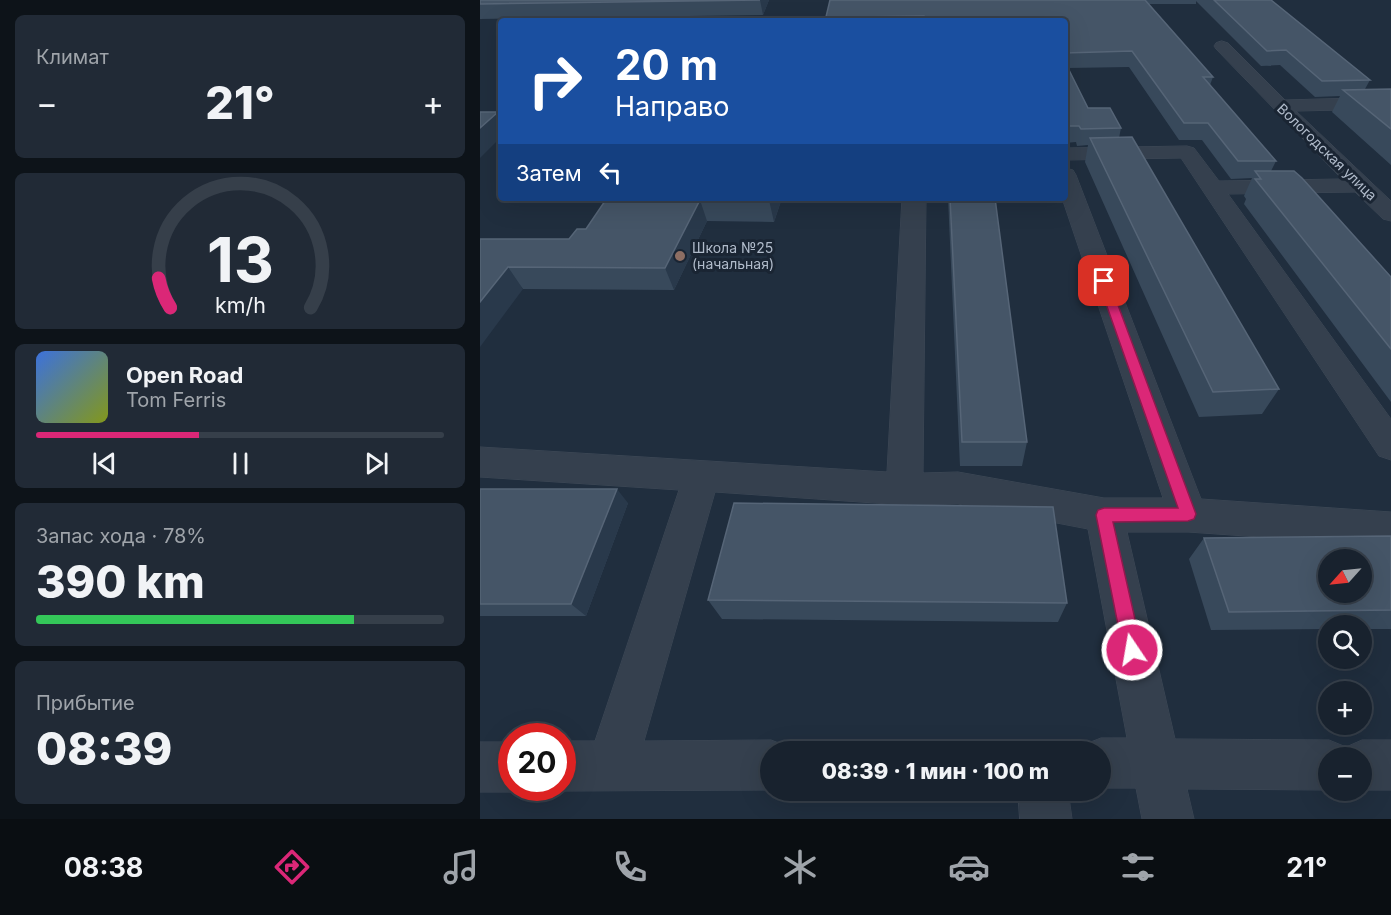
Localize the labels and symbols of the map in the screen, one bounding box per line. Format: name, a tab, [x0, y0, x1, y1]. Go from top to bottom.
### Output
street label: Вологодская улица	[1274, 100, 1381, 204]
place label: Школа №25 (начальная)	[692, 239, 774, 272]
marker: Школа №25 (начальная)	[673, 249, 687, 263]
pin	[1078, 255, 1129, 306]
north arrow	[1318, 549, 1372, 603]
position arrow	[1100, 618, 1164, 682]
speed limit sign: 20	[498, 723, 576, 801]

